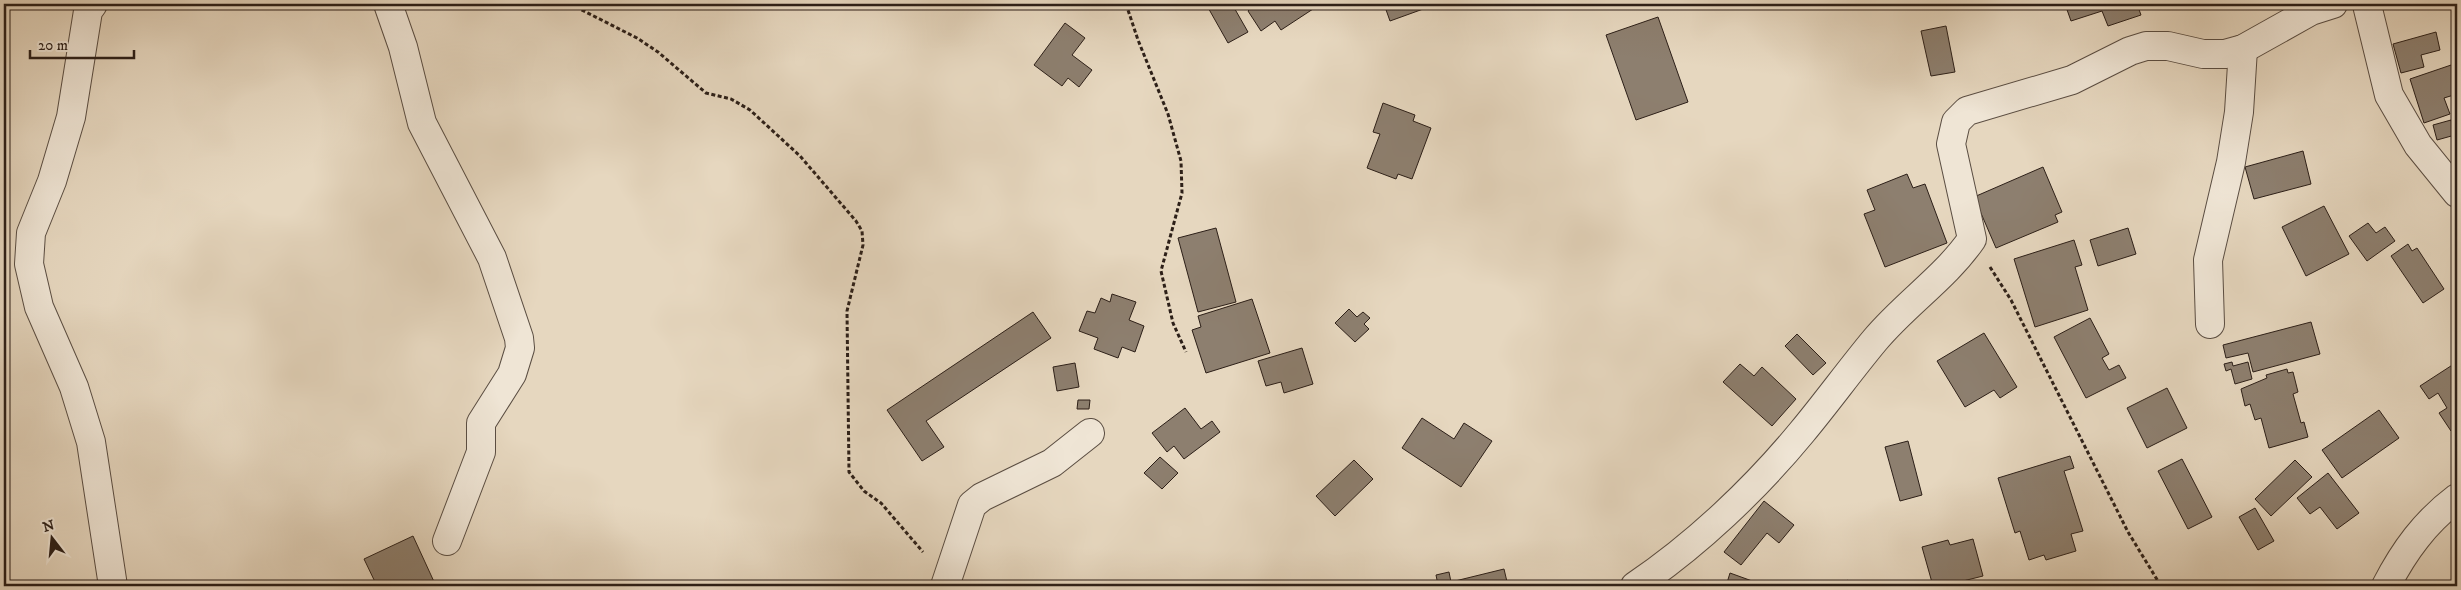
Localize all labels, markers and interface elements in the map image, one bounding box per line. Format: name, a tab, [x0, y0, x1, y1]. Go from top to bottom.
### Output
scale bar	[30, 28, 134, 60]
text: 20 m	[38, 36, 68, 55]
north arrow	[28, 512, 78, 562]
text: N	[41, 516, 57, 537]

